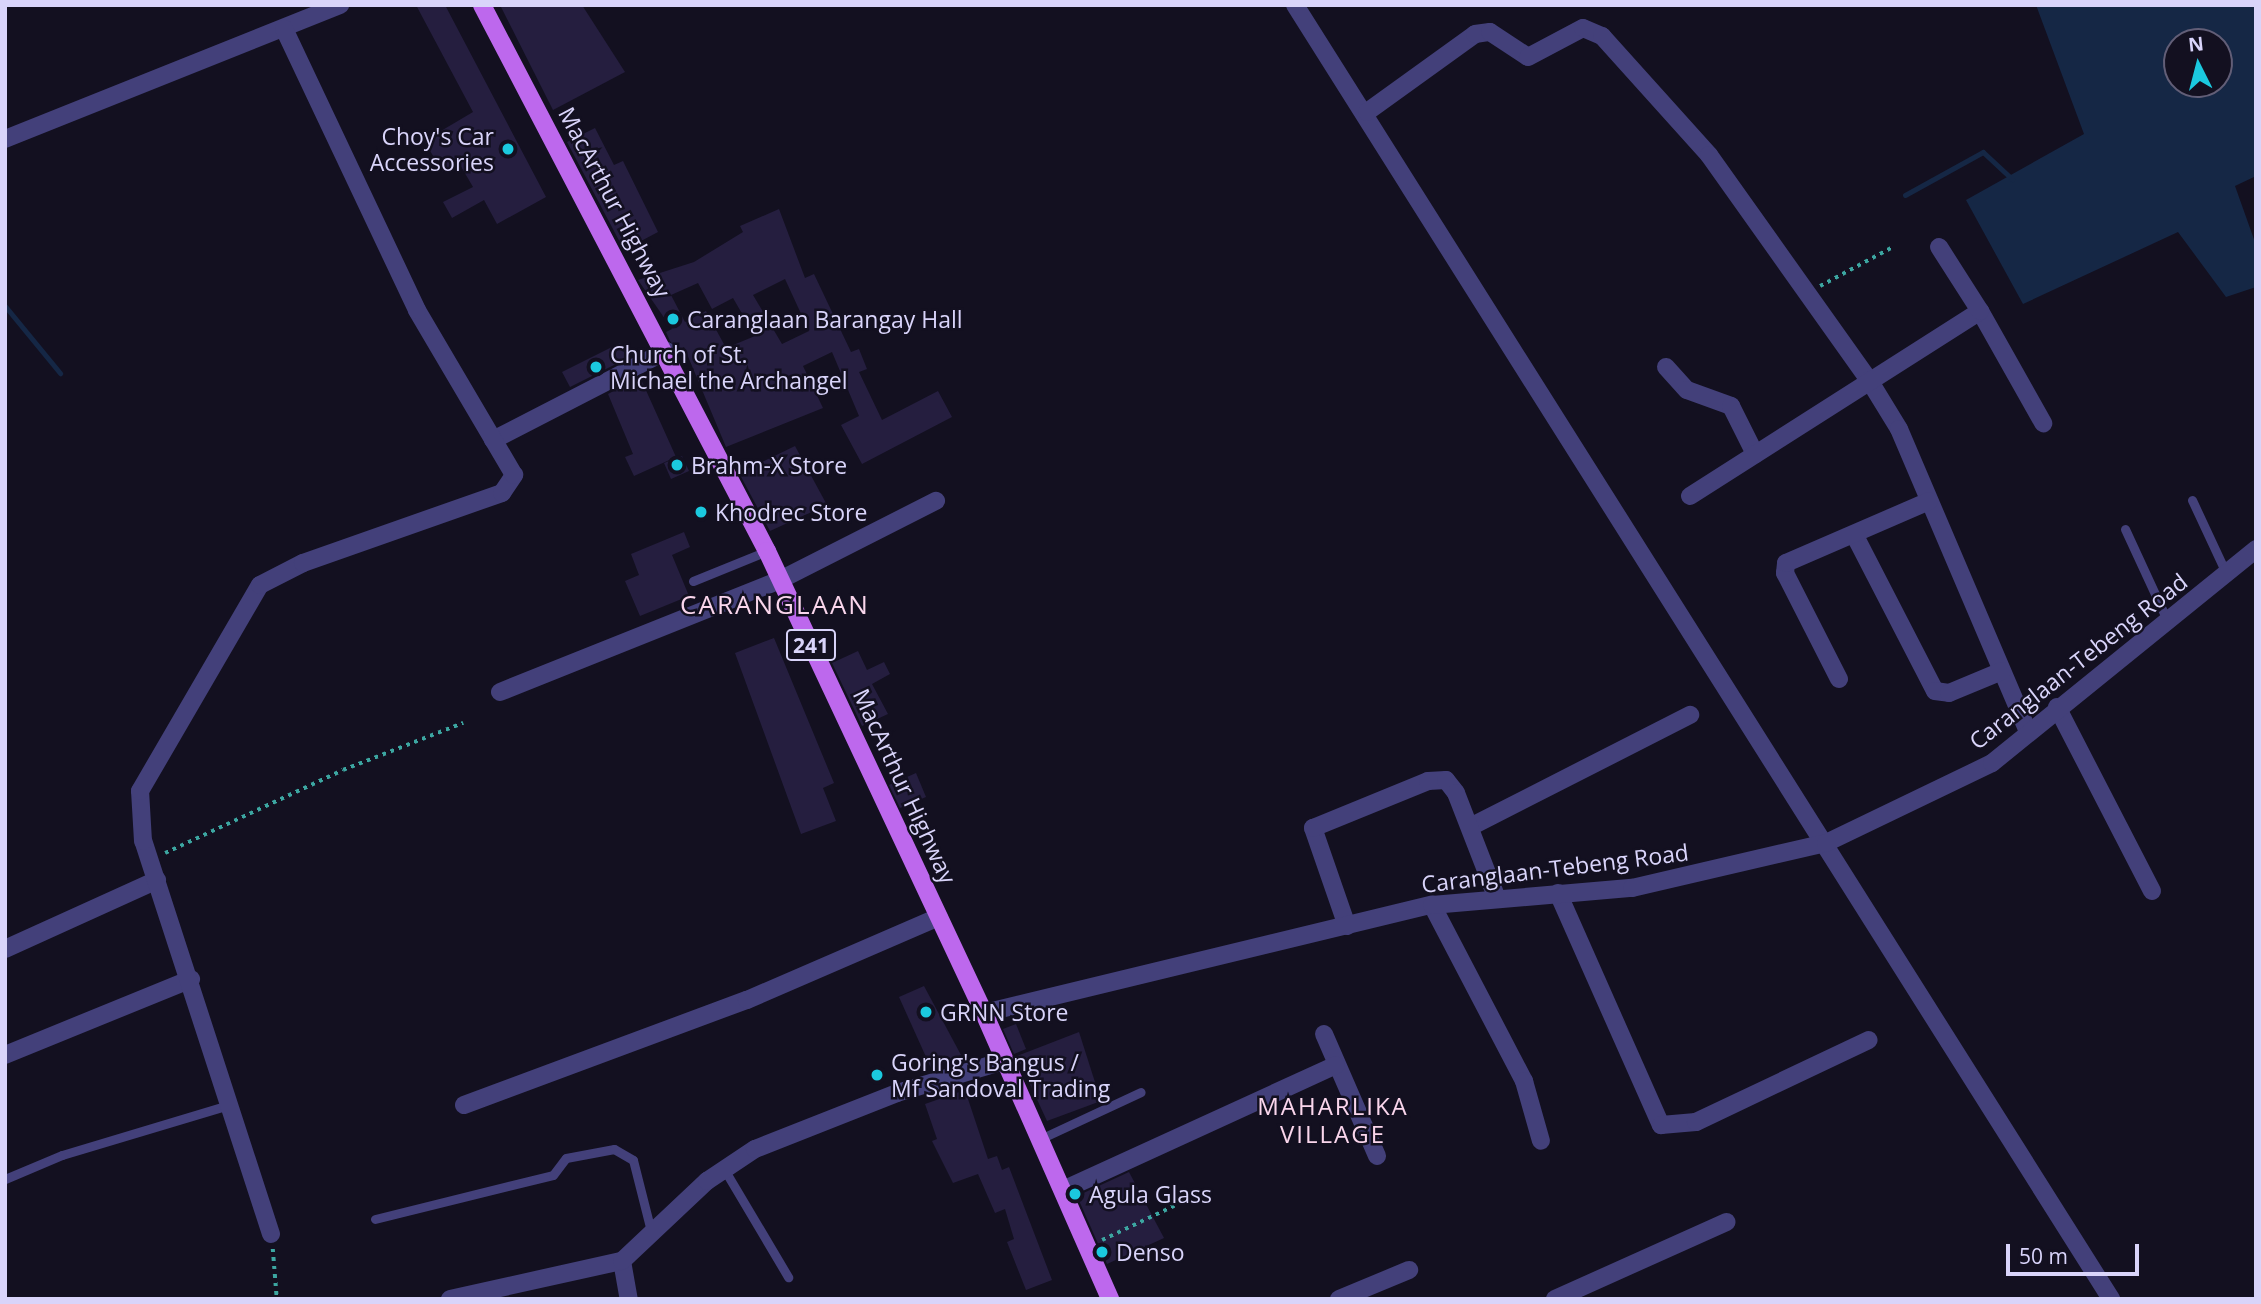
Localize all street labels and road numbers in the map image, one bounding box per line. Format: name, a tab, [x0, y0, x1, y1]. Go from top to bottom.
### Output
street label: MacArthur Highway	[553, 102, 677, 302]
street label: Caranglaan-Tebeng Road	[1964, 567, 2192, 755]
road number: 241	[785, 628, 837, 662]
street label: MacArthur Highway	[848, 684, 962, 888]
street label: Caranglaan-Tebeng Road	[1420, 838, 1690, 898]

